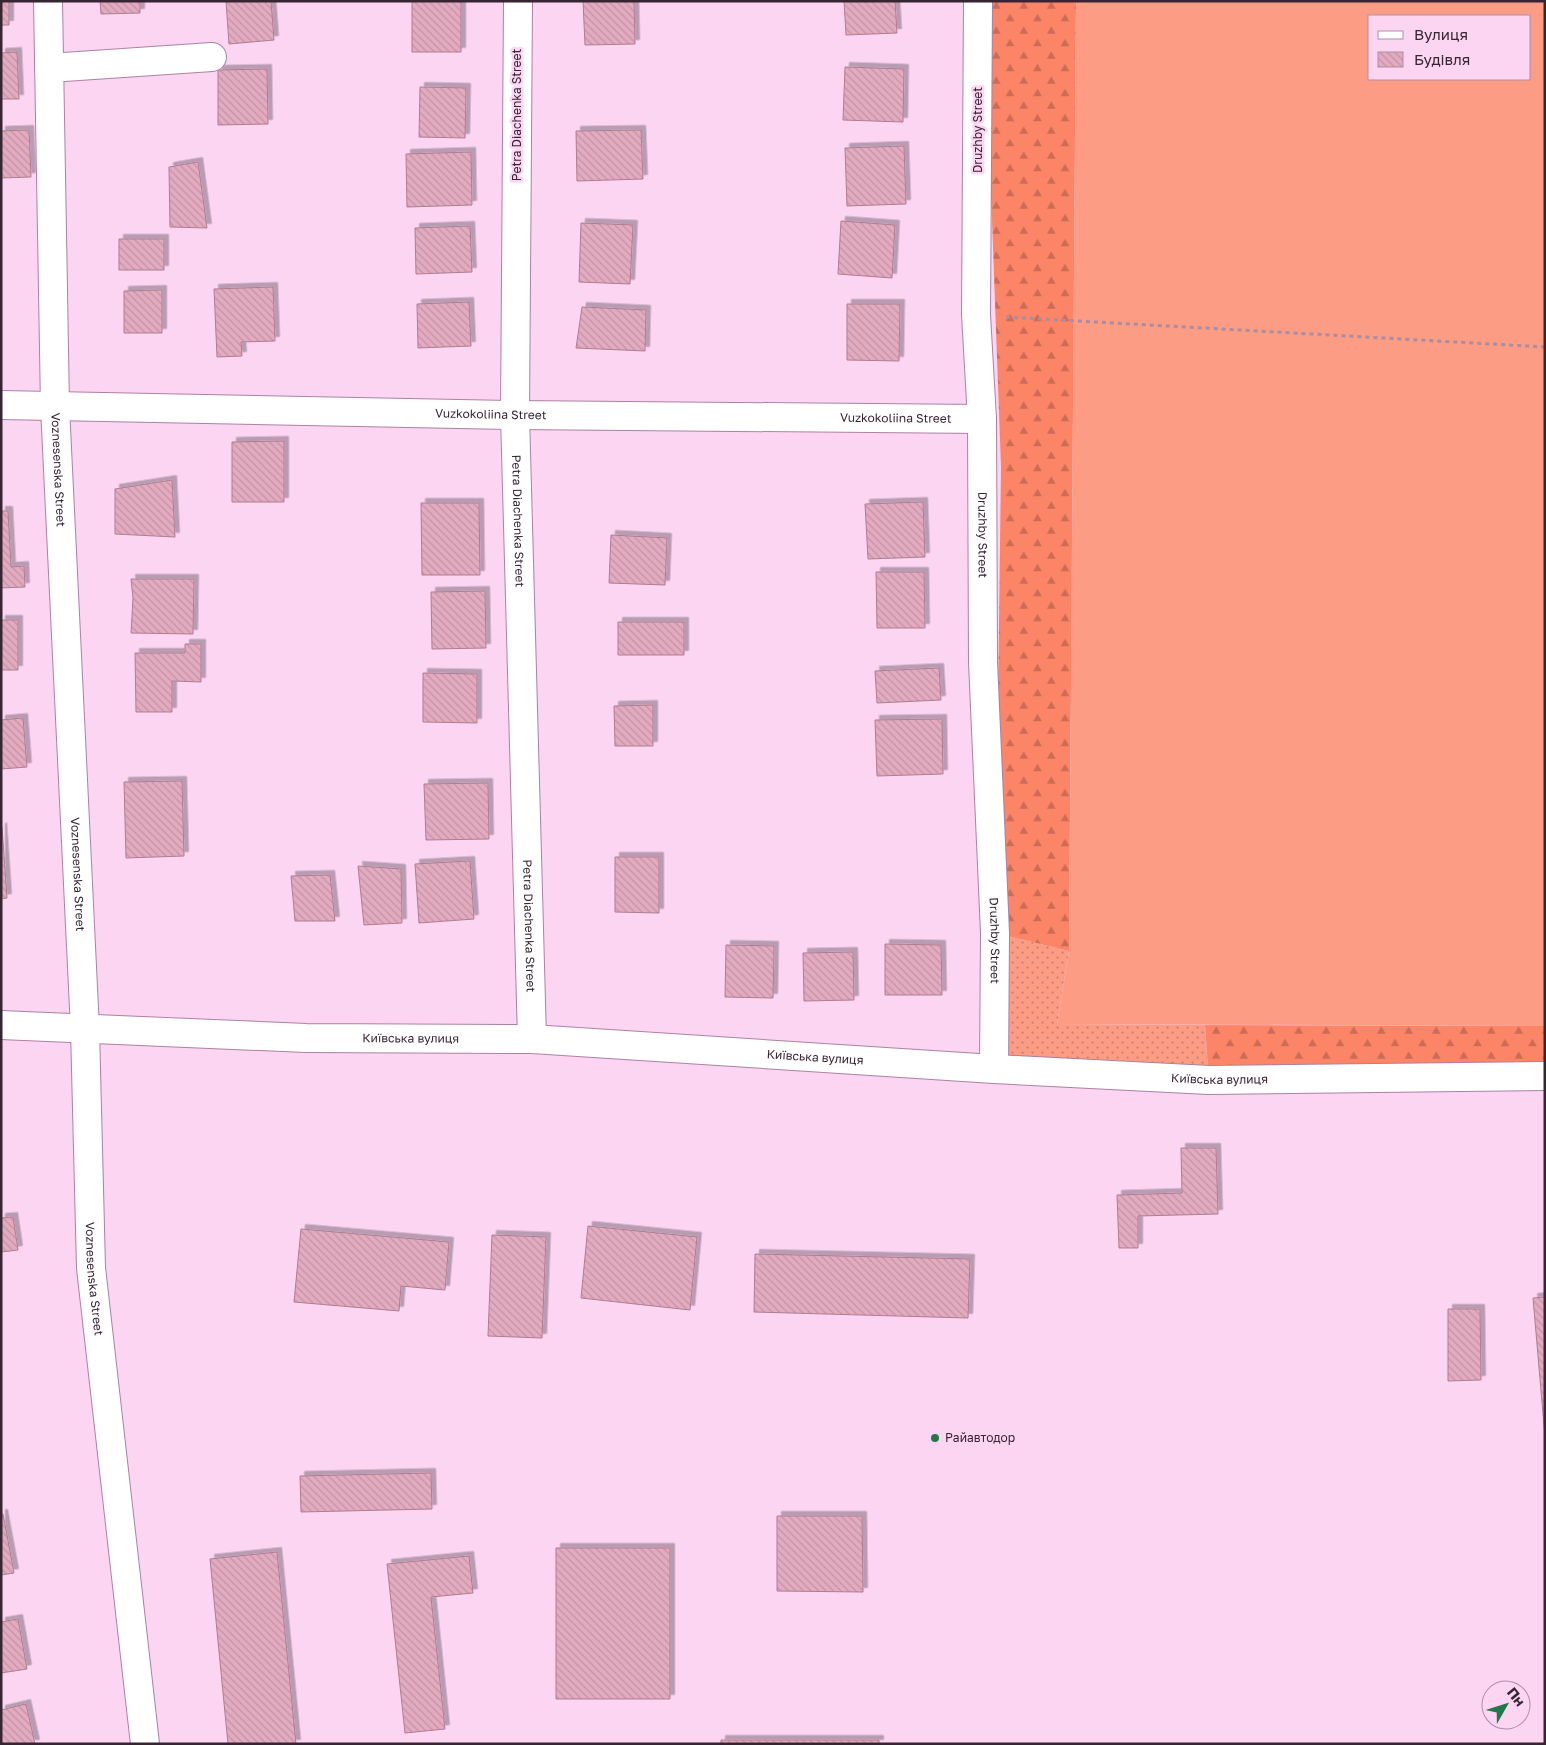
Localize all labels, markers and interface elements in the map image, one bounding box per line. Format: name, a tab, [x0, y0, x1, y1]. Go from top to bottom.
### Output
legend	[1368, 15, 1531, 80]
text: Вулиця	[1414, 25, 1468, 43]
street label: Petra Diachenka Street	[509, 49, 524, 181]
text: Будівля	[1414, 50, 1470, 68]
street label: Druzhby Street	[970, 87, 985, 173]
street label: Vuzkokoliina Street	[435, 405, 547, 422]
street label: Vuzkokoliina Street	[840, 410, 952, 426]
street label: Voznesenska Street	[48, 412, 69, 527]
street label: Petra Diachenka Street	[509, 454, 528, 588]
street label: Druzhby Street	[975, 492, 991, 578]
street label: Voznesenska Street	[68, 817, 88, 932]
street label: Petra Diachenka Street	[520, 859, 539, 992]
street label: Druzhby Street	[986, 897, 1003, 984]
street label: Київська вулиця	[362, 1030, 459, 1046]
street label: Київська вулиця	[766, 1046, 864, 1068]
street label: Київська вулиця	[1171, 1070, 1268, 1087]
street label: Voznesenska Street	[83, 1222, 107, 1337]
place label: Райавтодор	[945, 1430, 1015, 1445]
marker: Райавтодор	[929, 1432, 941, 1444]
north arrow	[1481, 1680, 1531, 1730]
text: Пн	[1504, 1684, 1529, 1709]

